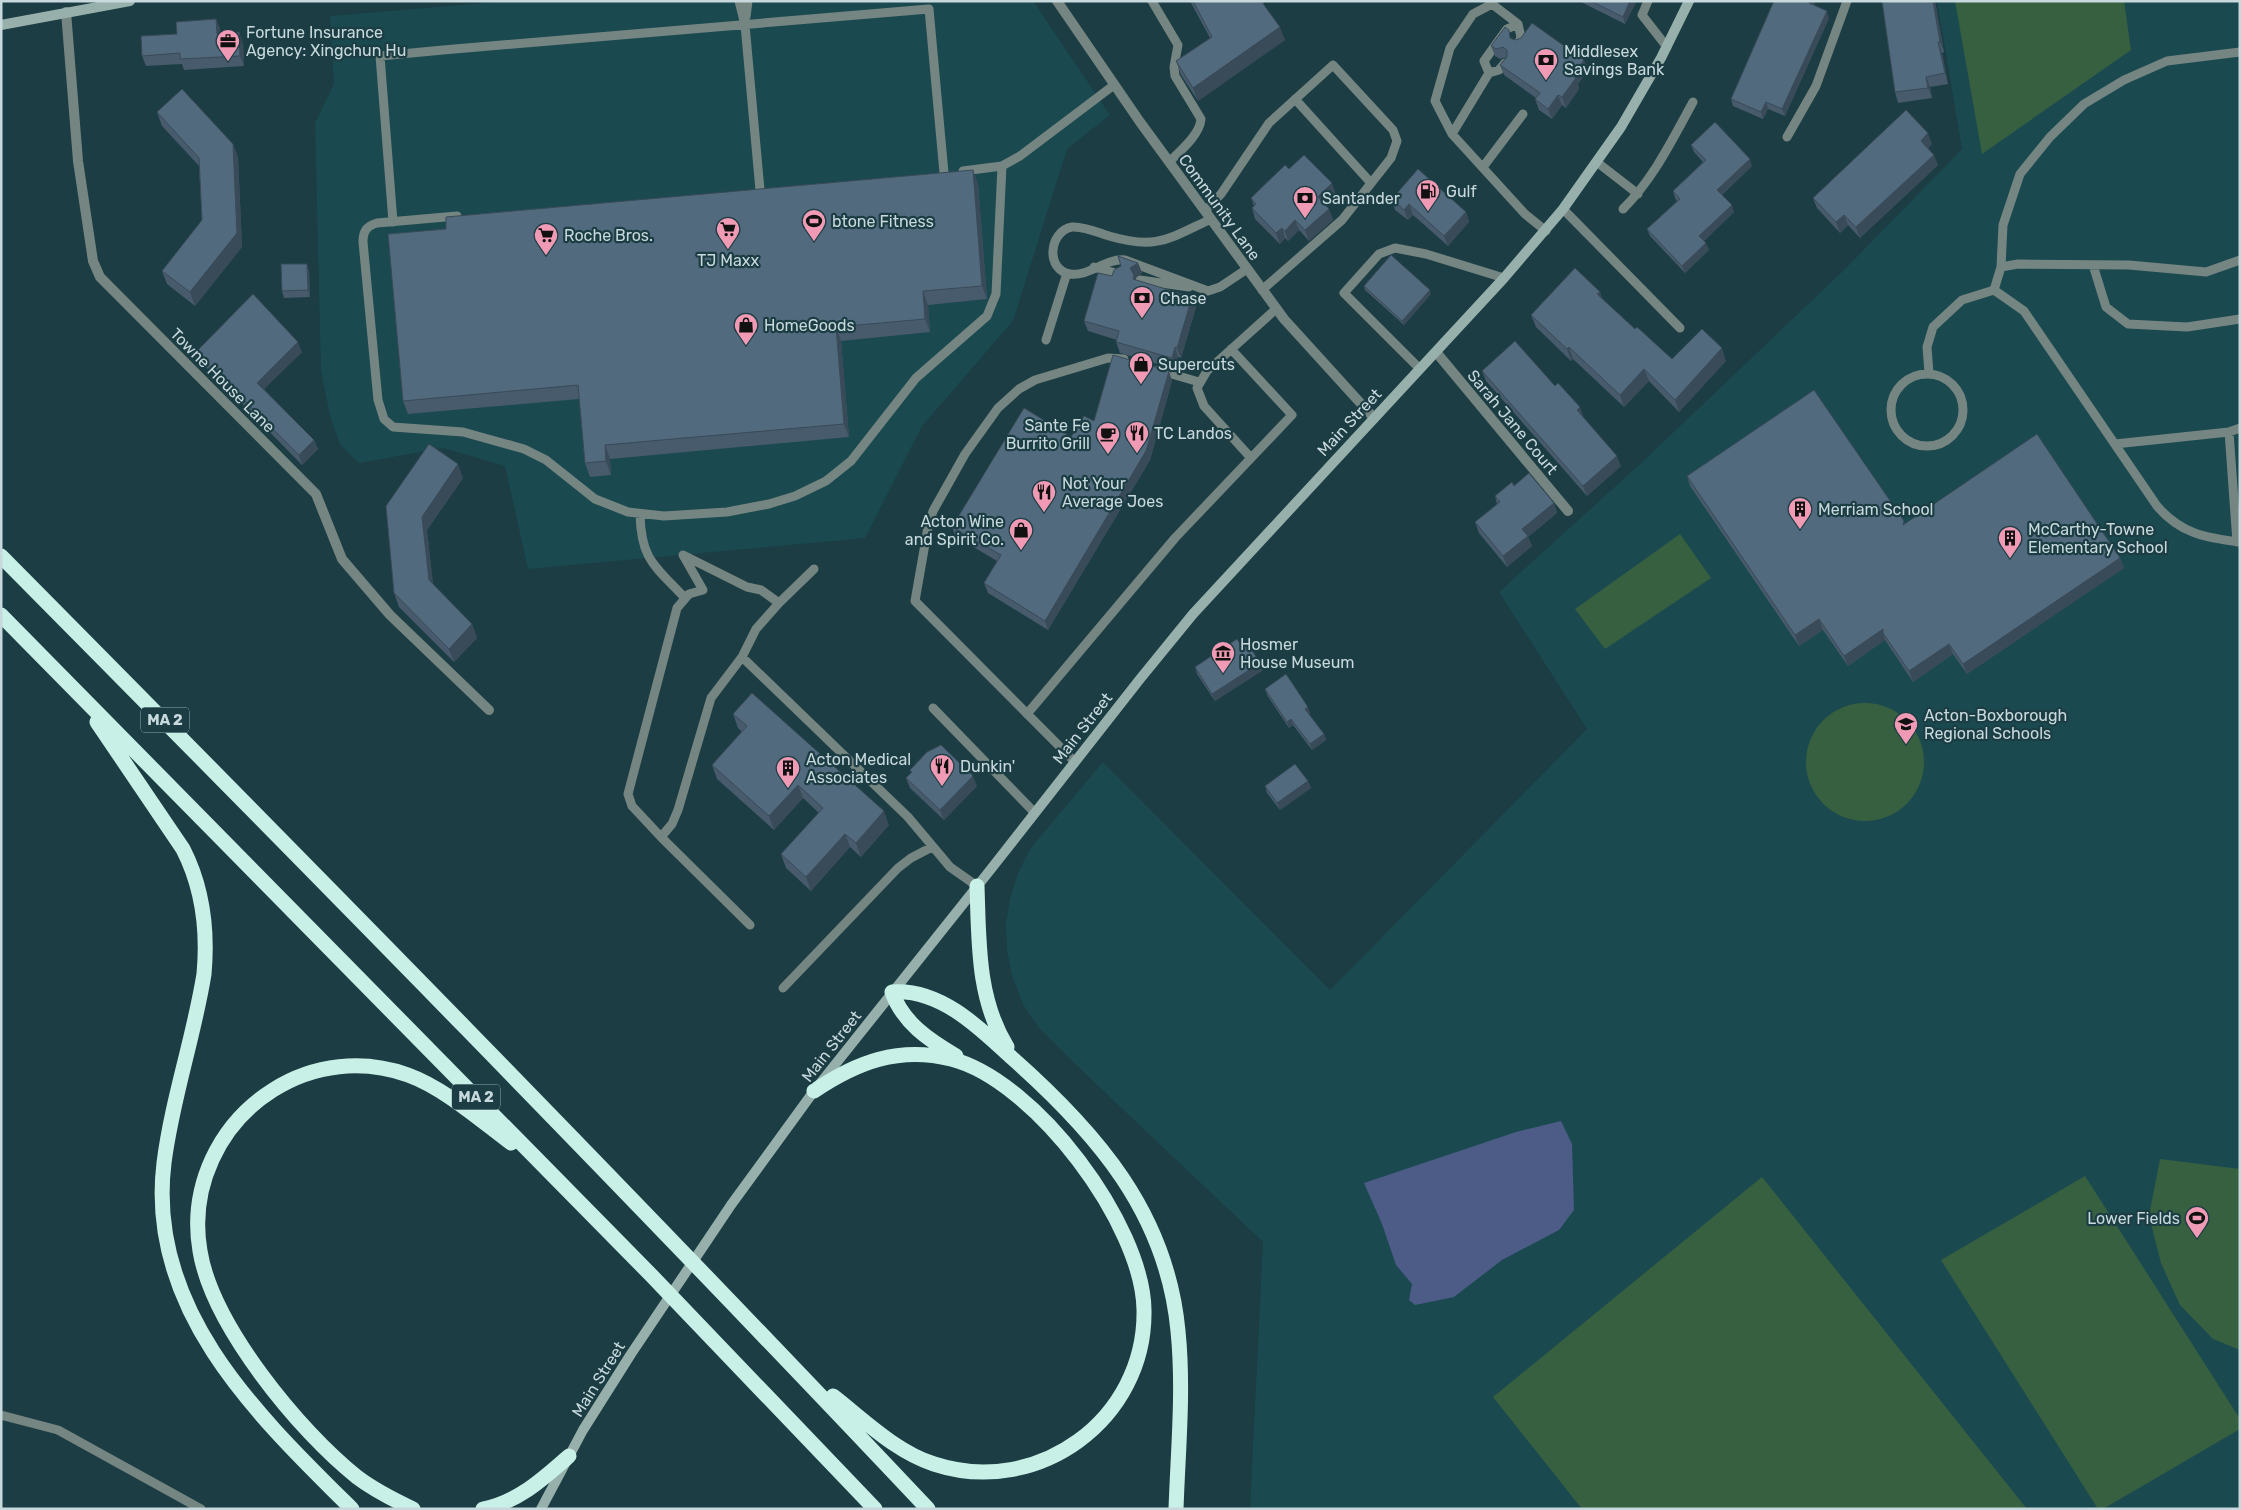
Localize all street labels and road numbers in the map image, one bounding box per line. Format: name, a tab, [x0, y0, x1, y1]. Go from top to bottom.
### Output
street label: Community Lane	[1175, 151, 1264, 264]
street label: Towne House Lane	[166, 324, 279, 437]
street label: Sarah Jane Court	[1463, 366, 1562, 478]
street label: Main Street	[1313, 385, 1385, 460]
street label: Main Street	[1049, 689, 1116, 768]
road number: MA 2	[141, 708, 189, 732]
street label: Main Street	[798, 1007, 865, 1086]
road number: MA 2	[452, 1084, 500, 1110]
street label: Main Street	[568, 1338, 629, 1420]

